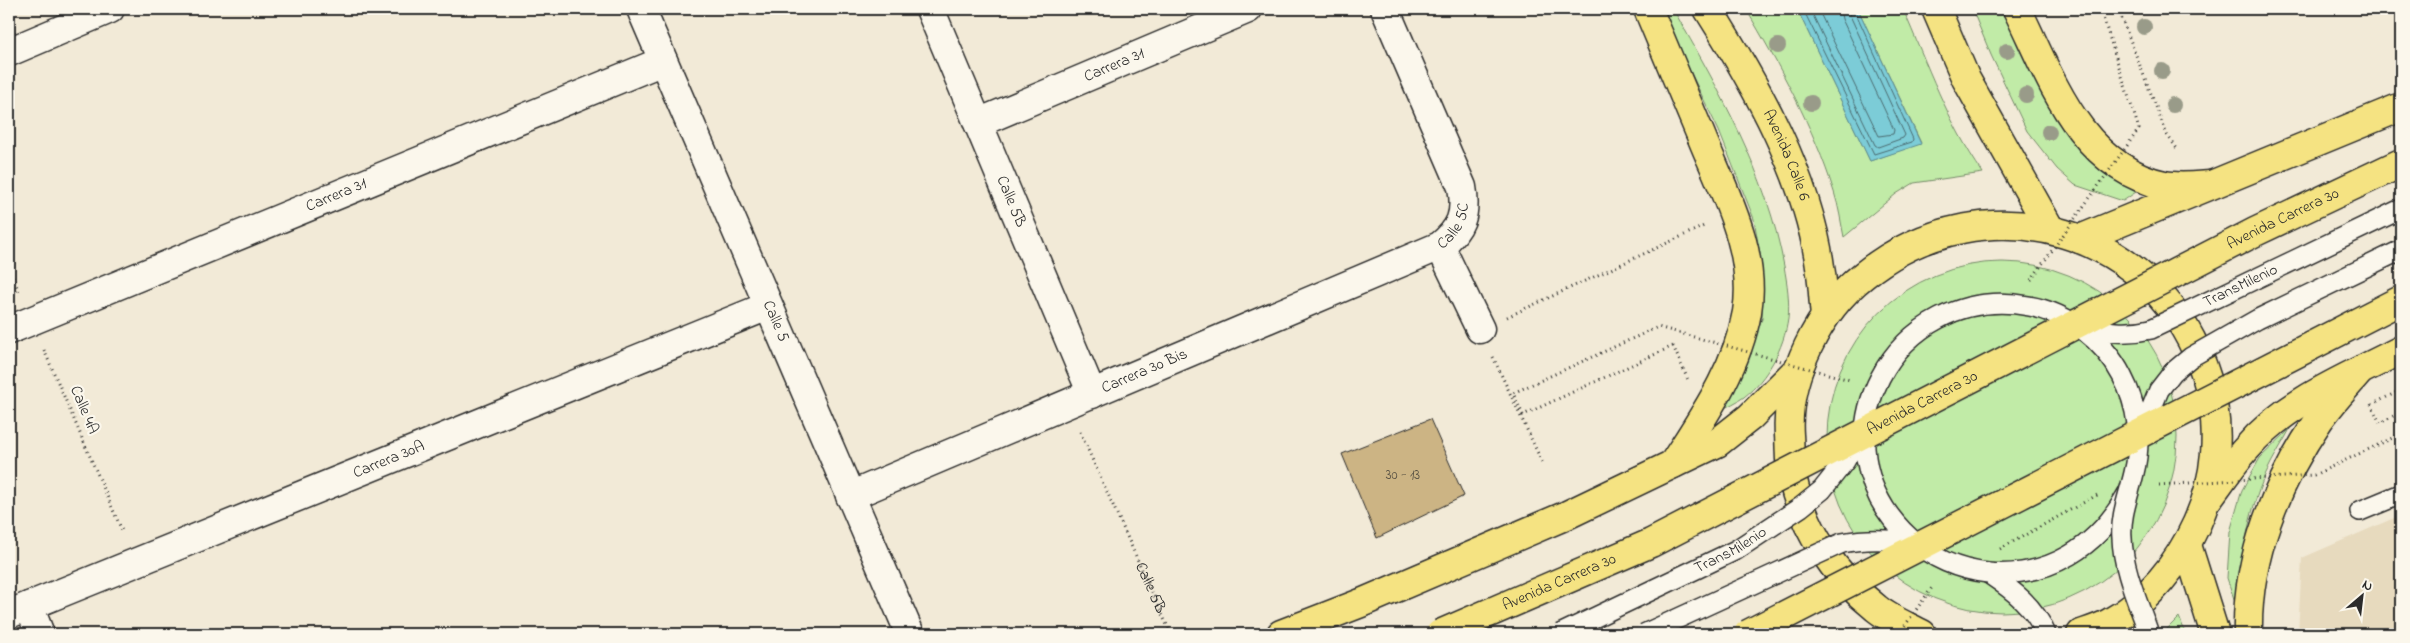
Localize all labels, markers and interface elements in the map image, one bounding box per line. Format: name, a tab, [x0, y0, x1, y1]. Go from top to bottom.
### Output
street label: Carrera 31	[1080, 42, 1148, 89]
street label: Avenida Calle 6	[1756, 105, 1816, 204]
street label: Carrera 31	[302, 172, 370, 219]
street label: Calle 5B	[990, 172, 1033, 231]
street label: Avenida Carrera 30	[2223, 182, 2343, 256]
street label: Calle 5C	[1432, 202, 1476, 256]
street label: TransMilenio	[2199, 258, 2282, 314]
street label: Calle 5	[756, 297, 795, 346]
street label: Carrera 30 Bis	[1098, 342, 1191, 400]
street label: Avenida Carrera 30	[1863, 365, 1982, 442]
street label: Calle 4A	[63, 382, 105, 438]
street label: Carrera 30A	[349, 434, 429, 485]
house number: 30 - 13	[1386, 465, 1420, 486]
street label: TransMilenio	[1690, 521, 1772, 580]
street label: Avenida Carrera 30	[1499, 547, 1620, 618]
street label: Calle 5B	[1128, 558, 1172, 618]
north arrow	[2338, 570, 2388, 620]
text: N	[2358, 574, 2377, 597]

